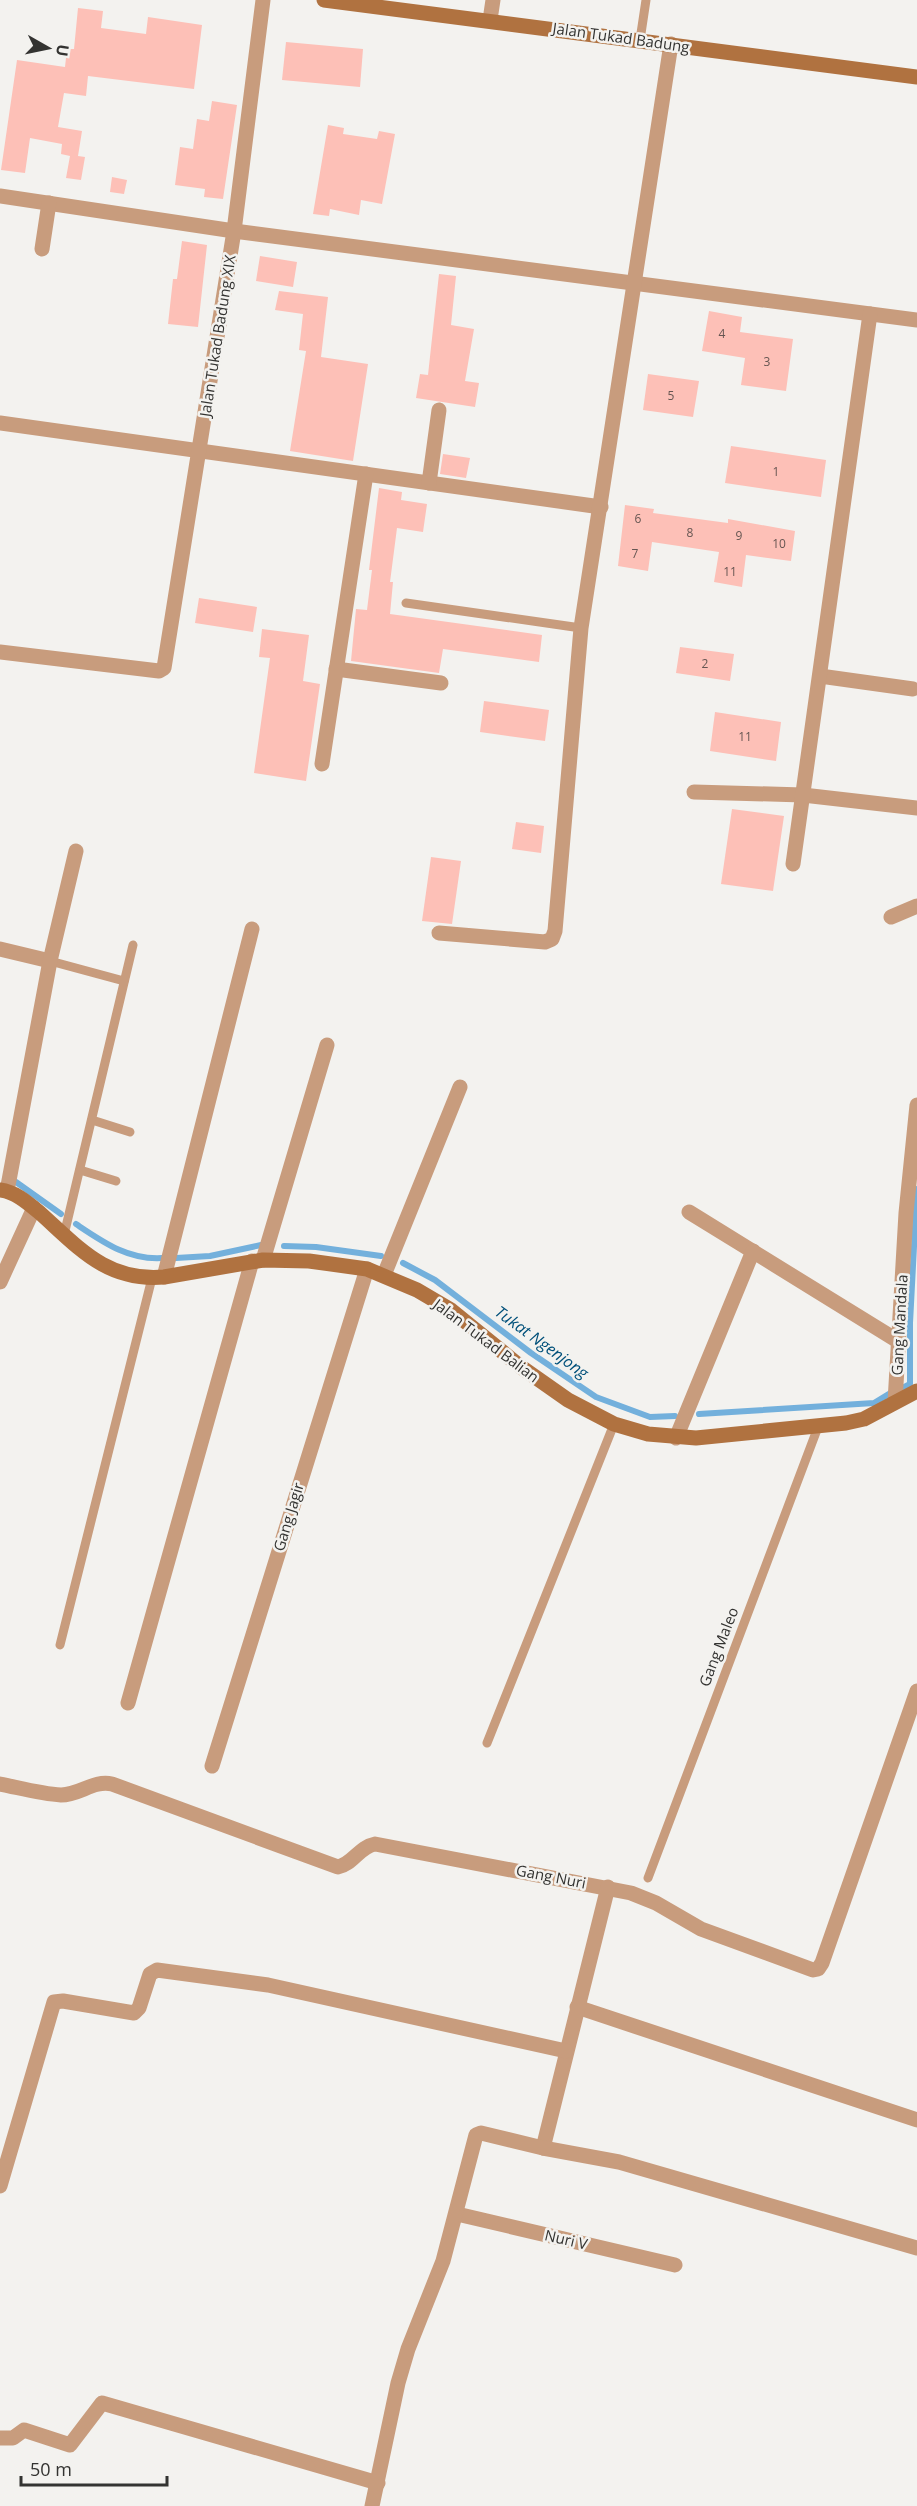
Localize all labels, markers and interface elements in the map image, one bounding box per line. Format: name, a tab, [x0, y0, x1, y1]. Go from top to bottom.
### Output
street label: Jalan Tukad Badung	[549, 17, 691, 57]
north arrow	[18, 18, 78, 78]
text: U	[51, 43, 75, 58]
street label: Jalan Tukad Badung XIX	[194, 253, 240, 420]
house number: 4	[719, 325, 726, 342]
house number: 3	[764, 353, 771, 370]
house number: 5	[668, 387, 675, 404]
house number: 1	[773, 463, 779, 480]
house number: 6	[635, 510, 642, 527]
house number: 8	[687, 524, 694, 541]
house number: 9	[736, 527, 743, 544]
house number: 10	[772, 535, 786, 552]
house number: 7	[632, 545, 639, 562]
house number: 11	[723, 563, 737, 580]
house number: 2	[702, 655, 709, 672]
house number: 11	[738, 728, 752, 745]
street label: Gang Mandala	[886, 1274, 912, 1376]
street label: Jalan Tukad Balian	[428, 1293, 544, 1387]
water label: Tukat Ngenjong	[491, 1301, 594, 1384]
street label: Gang Jagir	[268, 1480, 308, 1554]
street label: Gang Maleo	[694, 1604, 742, 1689]
street label: Gang Nuri	[514, 1859, 588, 1893]
street label: Nuri V	[543, 2224, 590, 2254]
scale bar	[21, 2449, 166, 2487]
text: 50 m	[30, 2457, 72, 2481]

